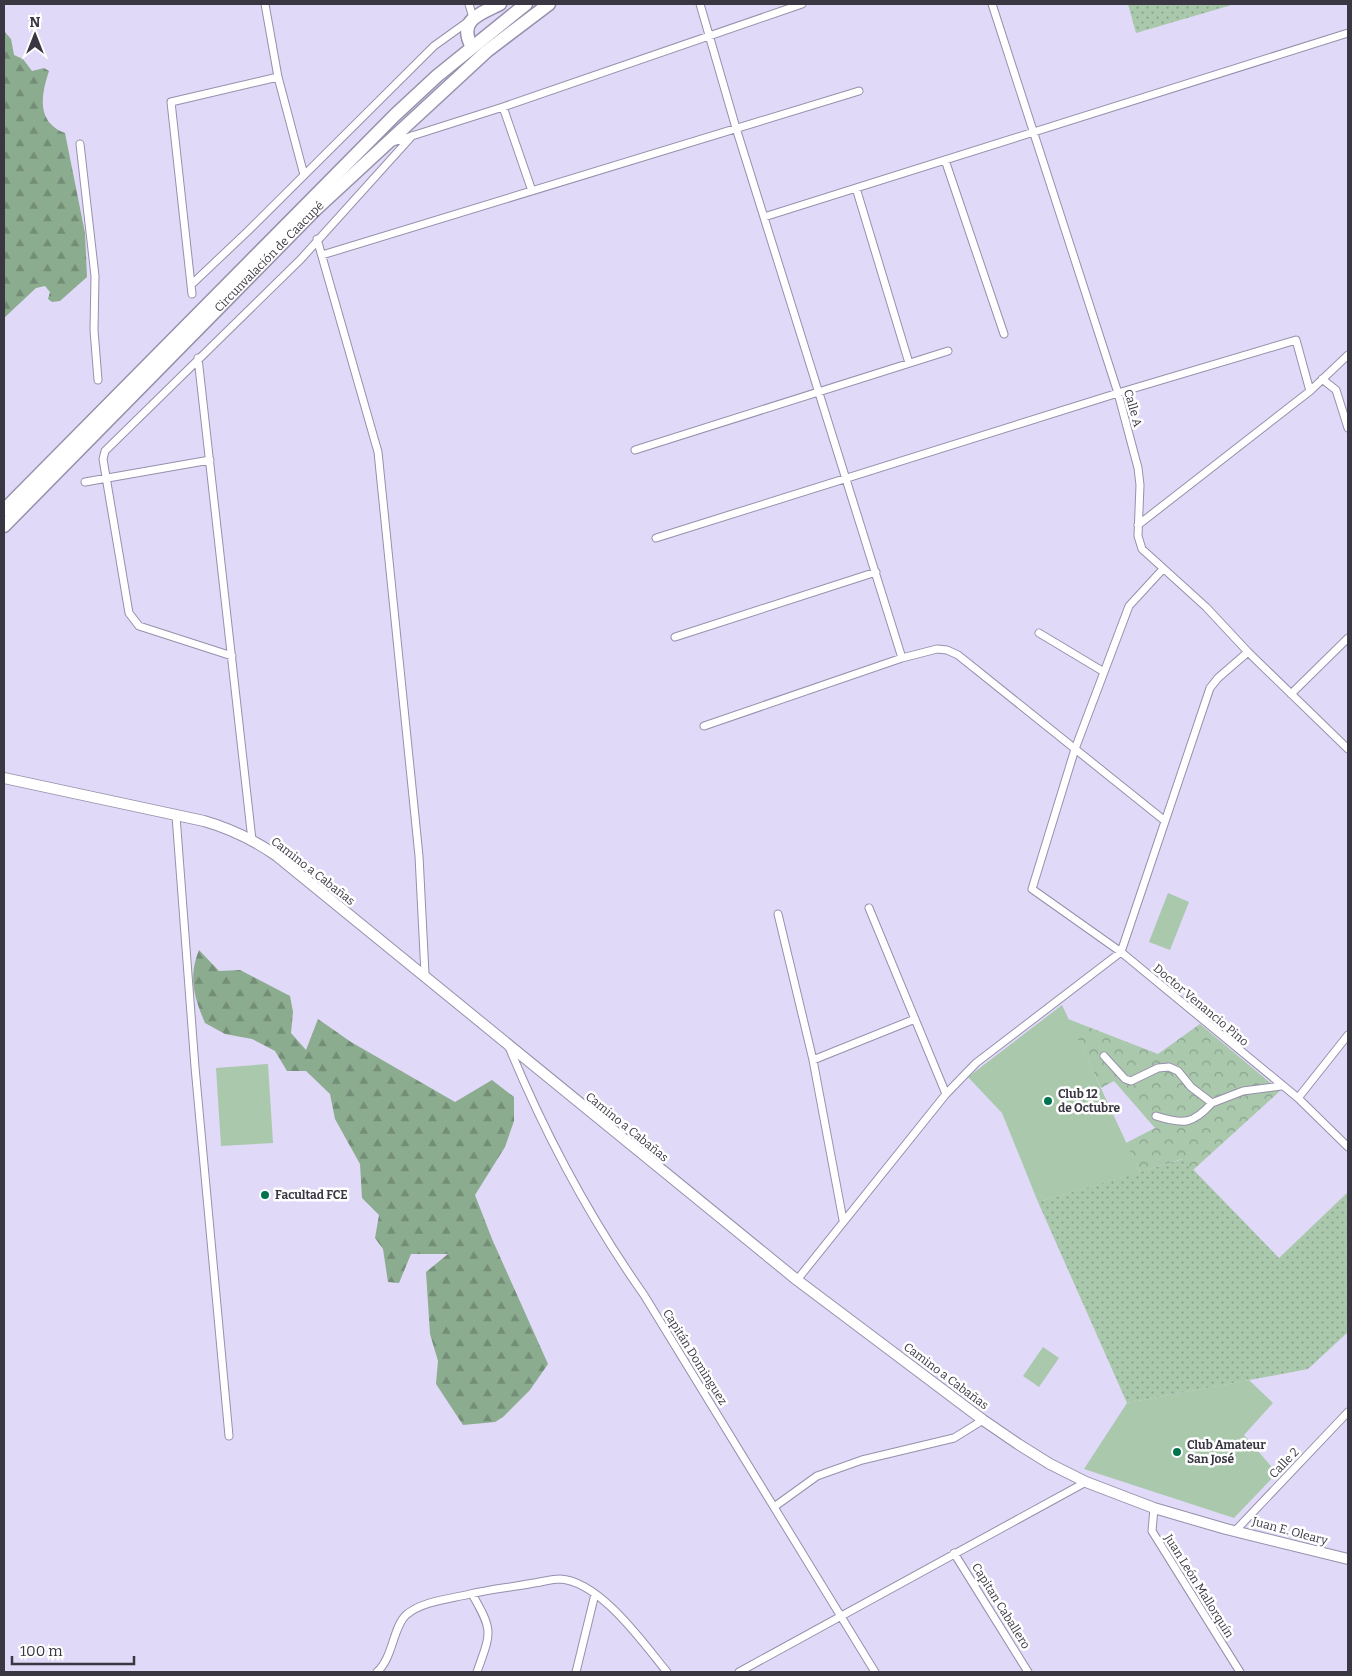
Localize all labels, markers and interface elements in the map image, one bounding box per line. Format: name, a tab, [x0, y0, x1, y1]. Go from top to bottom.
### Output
north arrow	[10, 10, 60, 60]
text: N	[30, 14, 41, 31]
street label: Circunvalación de Caacupé	[212, 198, 327, 315]
street label: Calle A	[1121, 388, 1145, 429]
street label: Camino a Cabañas	[268, 834, 358, 908]
street label: Doctor Venancio Pino	[1151, 961, 1252, 1049]
place label: Club 12 de Octubre	[1058, 1087, 1121, 1115]
street label: Camino a Cabañas	[583, 1089, 671, 1165]
marker: Club 12 de Octubre	[1042, 1095, 1054, 1107]
place label: Facultad FCE	[275, 1188, 348, 1202]
marker: Facultad FCE	[259, 1189, 271, 1201]
street label: Capitán Dominguez	[660, 1307, 730, 1408]
street label: Camino a Cabañas	[901, 1340, 991, 1413]
place label: Club Amateur San José	[1187, 1438, 1266, 1466]
street label: Calle 2	[1266, 1445, 1302, 1481]
marker: Club Amateur San José	[1171, 1446, 1183, 1458]
street label: Juan E. Oleary	[1250, 1514, 1330, 1548]
street label: Juan León Mallorquín	[1161, 1531, 1237, 1641]
street label: Capitan Caballero	[969, 1561, 1033, 1652]
scale bar	[12, 1634, 135, 1666]
text: 100 m	[20, 1642, 63, 1660]

